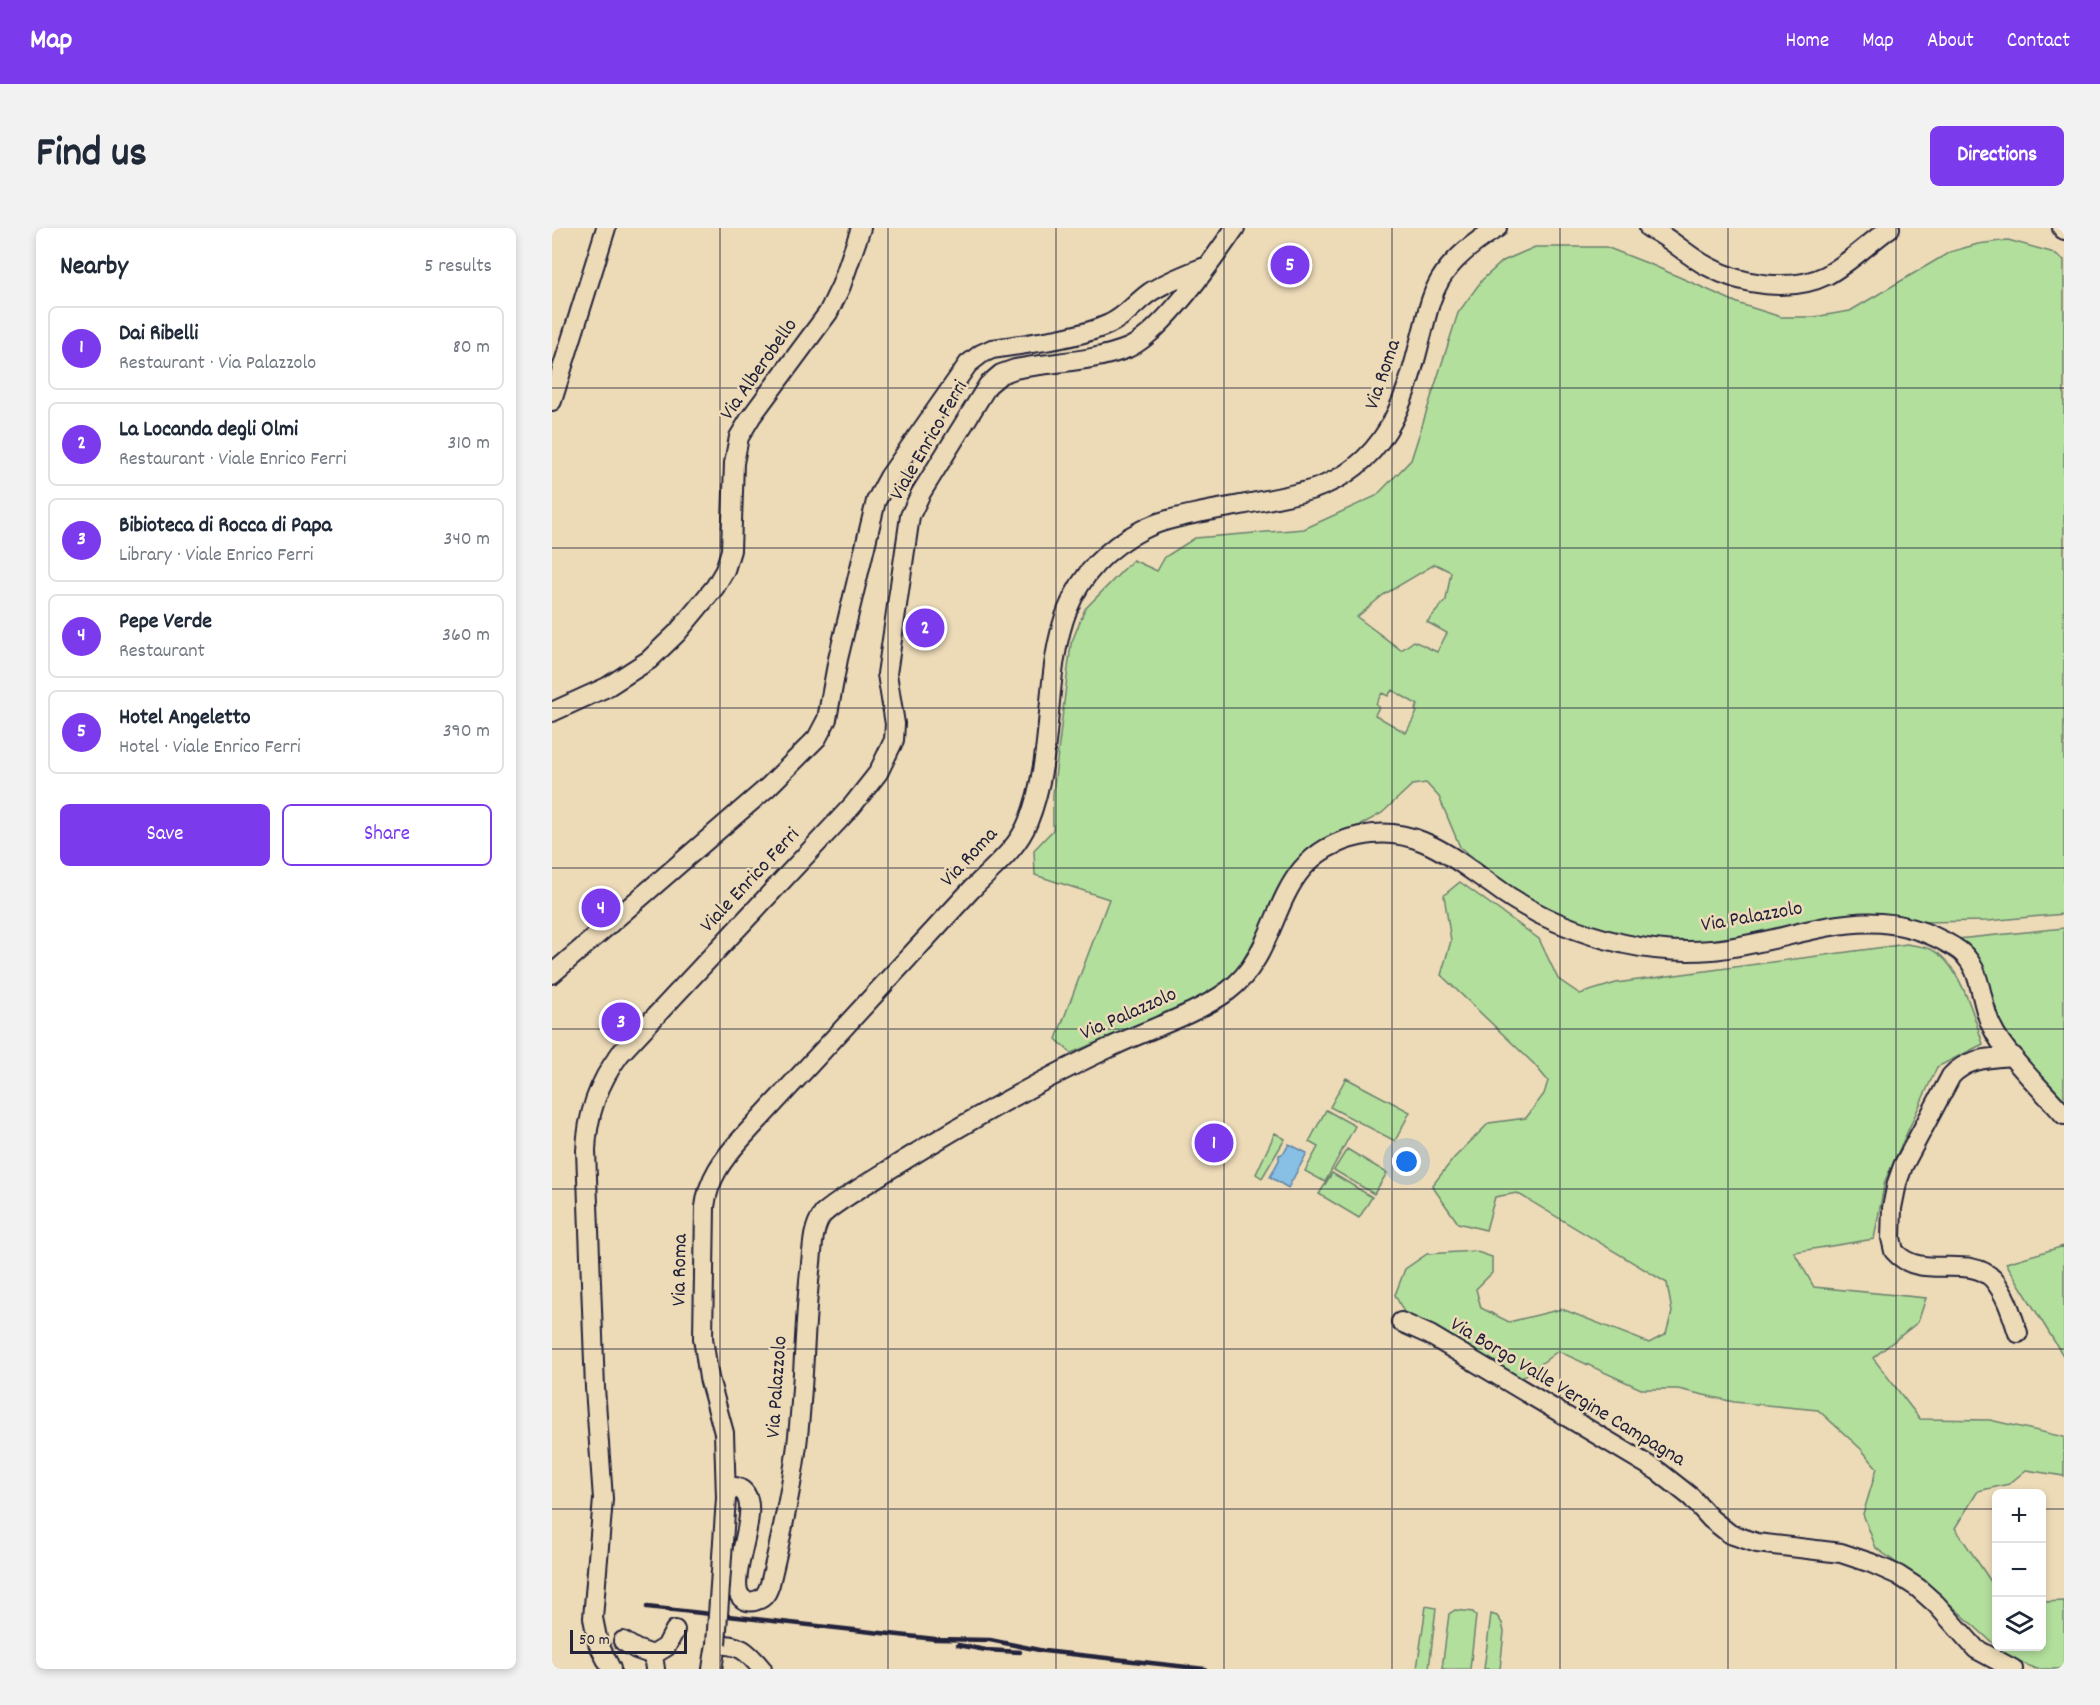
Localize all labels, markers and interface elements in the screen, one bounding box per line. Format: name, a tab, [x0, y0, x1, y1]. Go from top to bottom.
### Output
text: Map	[30, 22, 72, 62]
text: Home	[1785, 27, 1829, 57]
text: Map	[1862, 27, 1894, 57]
text: About	[1927, 27, 1974, 57]
text: Contact	[2007, 27, 2070, 57]
text: Find us	[36, 126, 147, 186]
button: Directions	[1930, 126, 2064, 186]
pin: 5	[1270, 243, 1310, 288]
text: Nearby	[60, 249, 128, 286]
text: 5 results	[424, 253, 492, 281]
street label: Via Alberobello	[714, 313, 806, 427]
text: Dai Ribelli	[119, 319, 198, 350]
text: 1	[79, 334, 84, 362]
text: 80 m	[453, 334, 490, 362]
street label: Via Roma	[1358, 335, 1410, 414]
text: Restaurant · Via Palazzolo	[119, 350, 316, 378]
street label: Viale Enrico Ferri	[883, 375, 977, 507]
text: La Locanda degli Olmi	[119, 415, 298, 446]
text: 2	[77, 430, 86, 458]
text: 310 m	[448, 430, 490, 458]
text: Restaurant · Viale Enrico Ferri	[119, 446, 346, 474]
text: Bibioteca di Rocca di Papa	[119, 511, 332, 542]
text: 3	[77, 526, 86, 554]
text: 340 m	[444, 526, 490, 554]
text: Library · Viale Enrico Ferri	[119, 542, 314, 570]
pin: 2	[906, 606, 944, 650]
text: Pepe Verde	[119, 607, 212, 638]
text: 4	[77, 622, 86, 650]
text: 360 m	[442, 622, 490, 650]
text: Restaurant	[119, 638, 205, 666]
text: Hotel Angeletto	[119, 703, 251, 734]
text: 5	[77, 718, 86, 746]
text: 390 m	[443, 718, 490, 746]
text: Hotel · Viale Enrico Ferri	[119, 734, 301, 762]
button: Save	[60, 804, 270, 866]
button: Share	[282, 804, 492, 866]
street label: Via Roma	[934, 820, 1006, 895]
street label: Viale Enrico Ferri	[694, 822, 808, 940]
pin: 4	[581, 886, 620, 930]
street label: Via Palazzolo	[1699, 894, 1805, 942]
street label: Via Palazzolo	[1076, 980, 1182, 1050]
pin: 3	[602, 1000, 640, 1044]
pin: 1	[1194, 1120, 1234, 1166]
your location	[1392, 1147, 1421, 1176]
street label: Via Roma	[665, 1232, 697, 1306]
street label: Via Borgo Valle Vergine Campagna	[1444, 1311, 1691, 1476]
street label: Via Palazzolo	[759, 1335, 797, 1439]
map controls	[1992, 1489, 2046, 1651]
button: +	[1992, 1489, 2046, 1543]
button: −	[1992, 1543, 2046, 1597]
button: layers	[1992, 1597, 2046, 1651]
scale bar	[570, 1627, 687, 1654]
text: 50 m	[579, 1629, 610, 1652]

